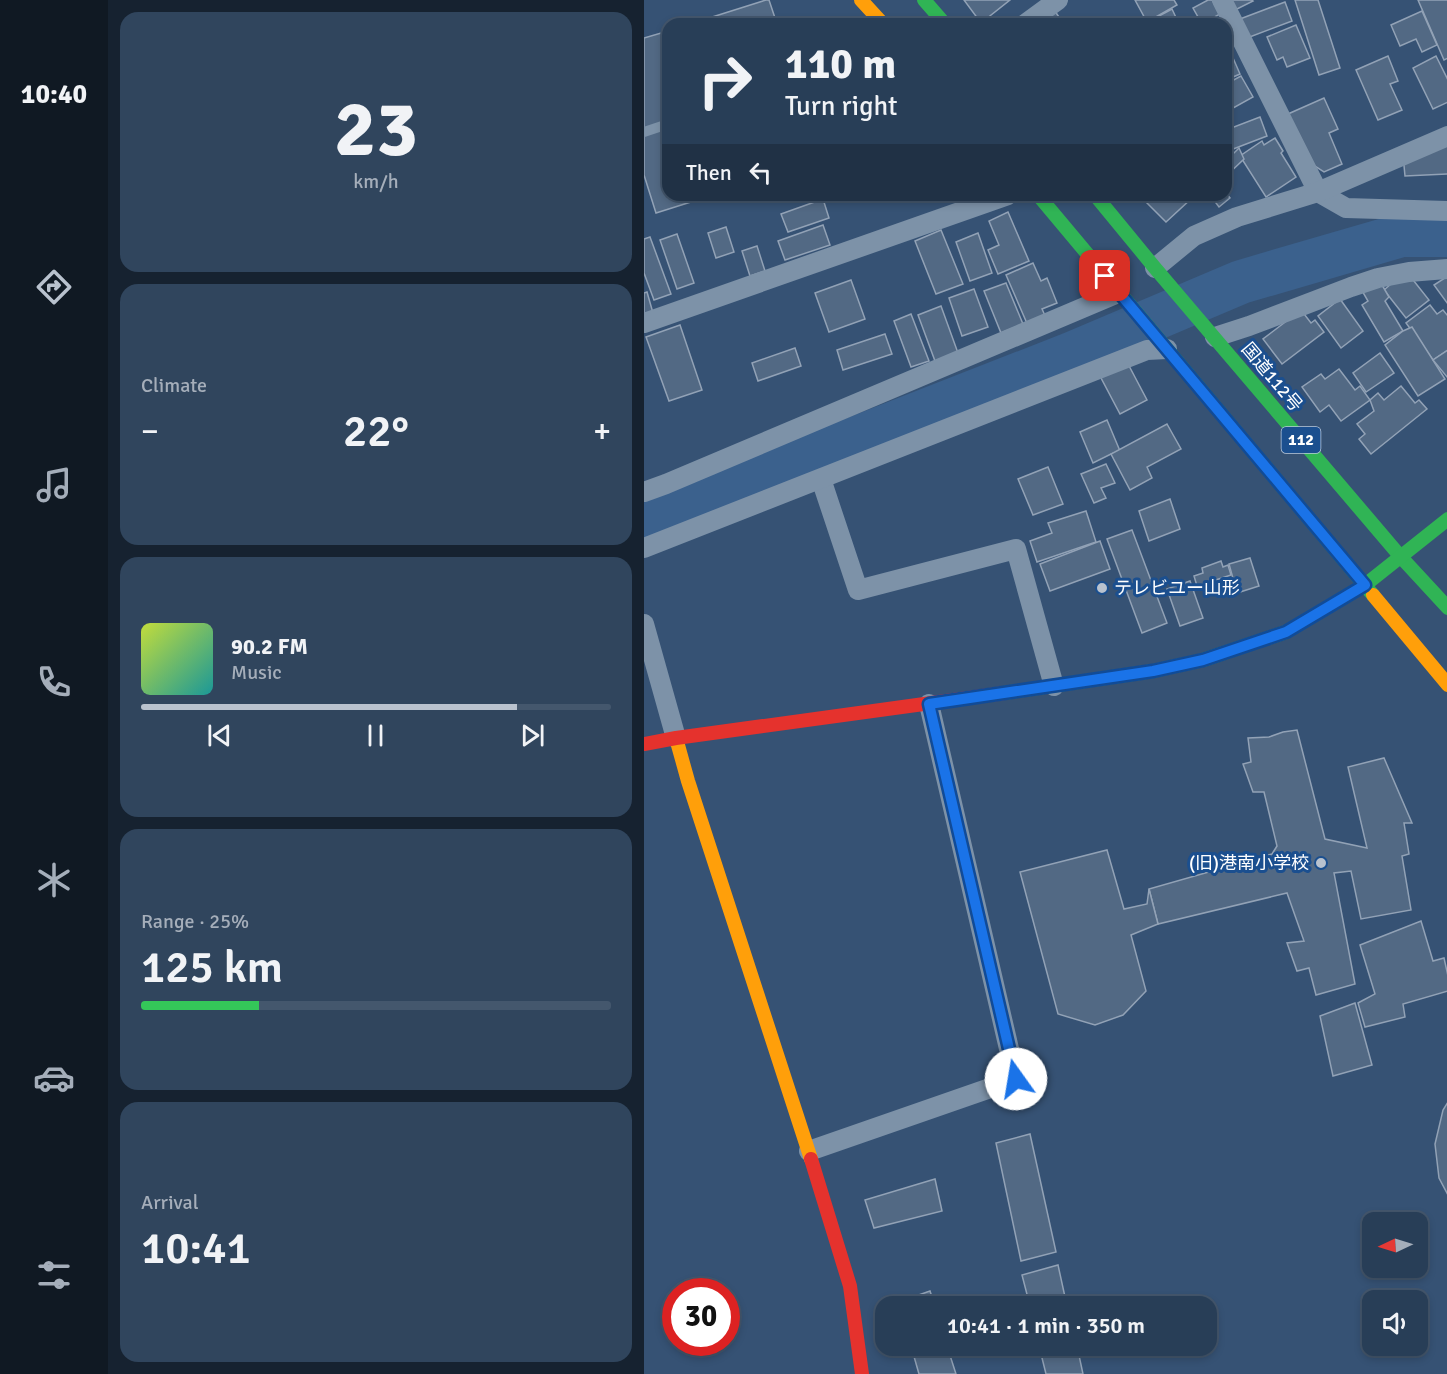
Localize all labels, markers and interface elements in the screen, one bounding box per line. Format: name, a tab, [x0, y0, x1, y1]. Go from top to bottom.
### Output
text: 110 m	[785, 39, 896, 90]
icon: right	[686, 42, 764, 120]
text: 10:40	[21, 78, 87, 111]
text: 23	[334, 82, 418, 178]
text: Turn right	[785, 90, 898, 123]
icon: left	[744, 156, 777, 189]
text: Then	[686, 159, 732, 186]
text: km/h	[353, 169, 399, 194]
pin	[1079, 250, 1130, 301]
icon: arrive	[1088, 259, 1121, 292]
icon: directions	[33, 266, 75, 308]
street label: 国道112号	[1237, 338, 1307, 416]
text: Climate	[141, 373, 207, 398]
text: 22°	[343, 404, 409, 459]
text: −	[141, 411, 159, 452]
text: +	[593, 411, 611, 452]
road number: 112	[1282, 427, 1320, 453]
icon: music	[33, 464, 75, 506]
place label: テレビユー山形	[1114, 577, 1240, 599]
marker: テレビユー山形	[1095, 581, 1109, 595]
text: 90.2 FM	[231, 633, 308, 660]
text: Music	[231, 660, 282, 685]
icon: phone	[33, 661, 75, 703]
icon: previous	[203, 719, 236, 752]
icon: pause	[359, 719, 392, 752]
icon: next	[516, 719, 549, 752]
place label: (旧)港南小学校	[1189, 852, 1309, 874]
marker: (旧)港南小学校	[1314, 856, 1328, 870]
icon: climate	[33, 859, 75, 901]
text: Range · 25%	[141, 909, 249, 934]
text: 125 km	[141, 940, 283, 995]
position arrow	[984, 1047, 1048, 1111]
icon: car	[33, 1057, 75, 1099]
text: Arrival	[141, 1190, 199, 1215]
north arrow	[1362, 1212, 1428, 1278]
map controls	[1362, 1212, 1428, 1356]
text: 10:41	[141, 1221, 251, 1276]
icon: filters	[33, 1254, 75, 1296]
speed limit sign: 30	[662, 1278, 740, 1356]
button: sound	[1362, 1290, 1428, 1356]
text: 10:41 · 1 min · 350 m	[947, 1312, 1145, 1339]

